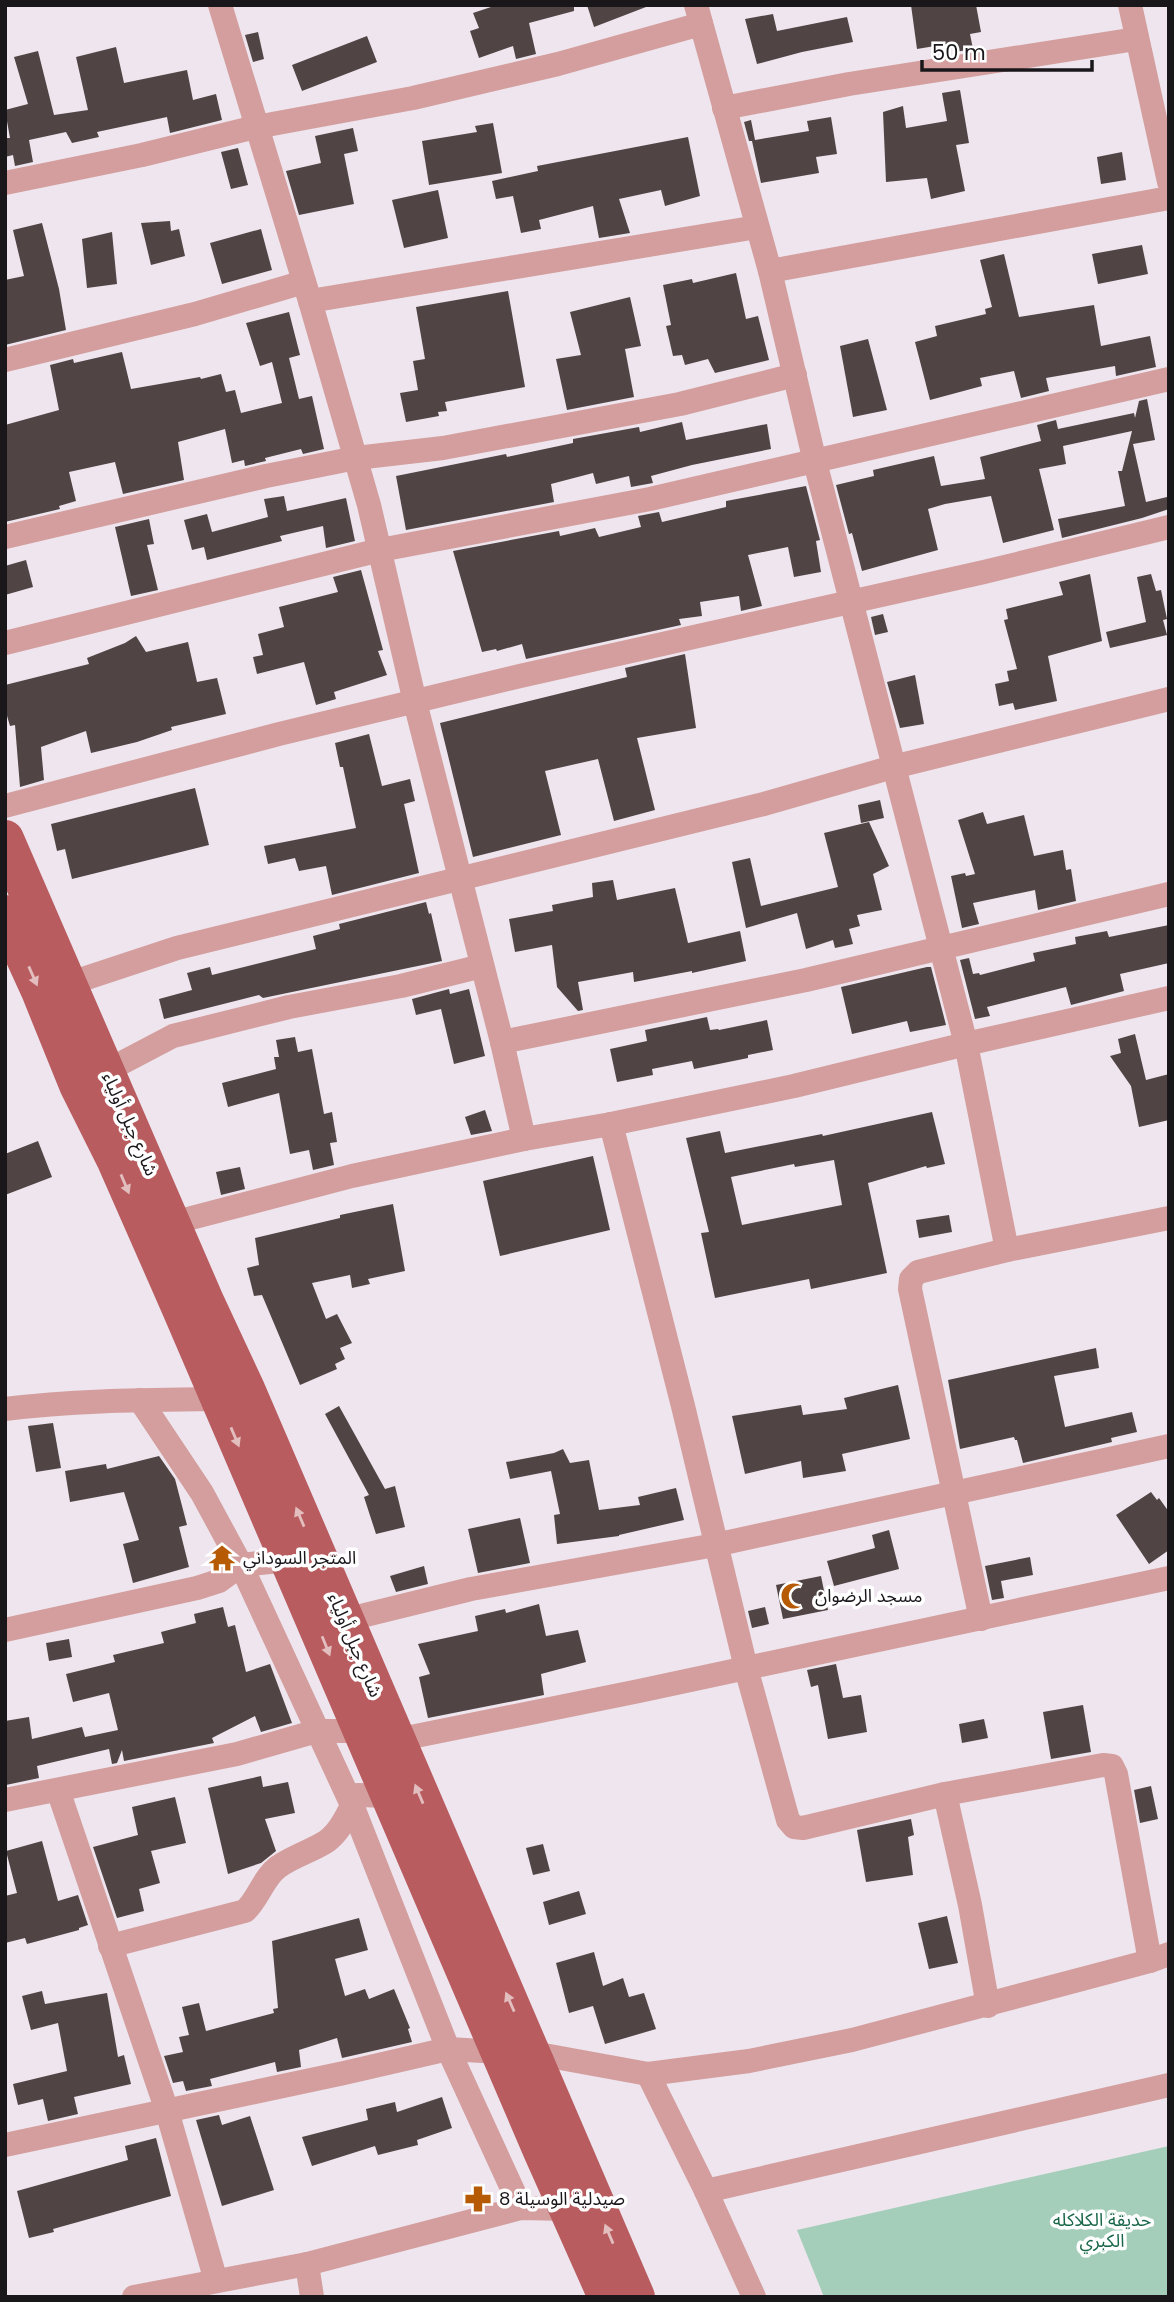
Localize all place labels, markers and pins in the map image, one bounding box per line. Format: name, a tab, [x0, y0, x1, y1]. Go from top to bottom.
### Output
temple icon: المتجر السوداني	[207, 1543, 237, 1573]
place label: المتجر السوداني	[243, 1545, 356, 1571]
mosque icon: مسجد الرضوان	[779, 1581, 809, 1611]
place label: مسجد الرضوان	[815, 1583, 923, 1608]
pharmacy icon: صيدلية الوسيلة 8	[463, 2184, 493, 2214]
place label: صيدلية الوسيلة 8	[499, 2186, 625, 2211]

